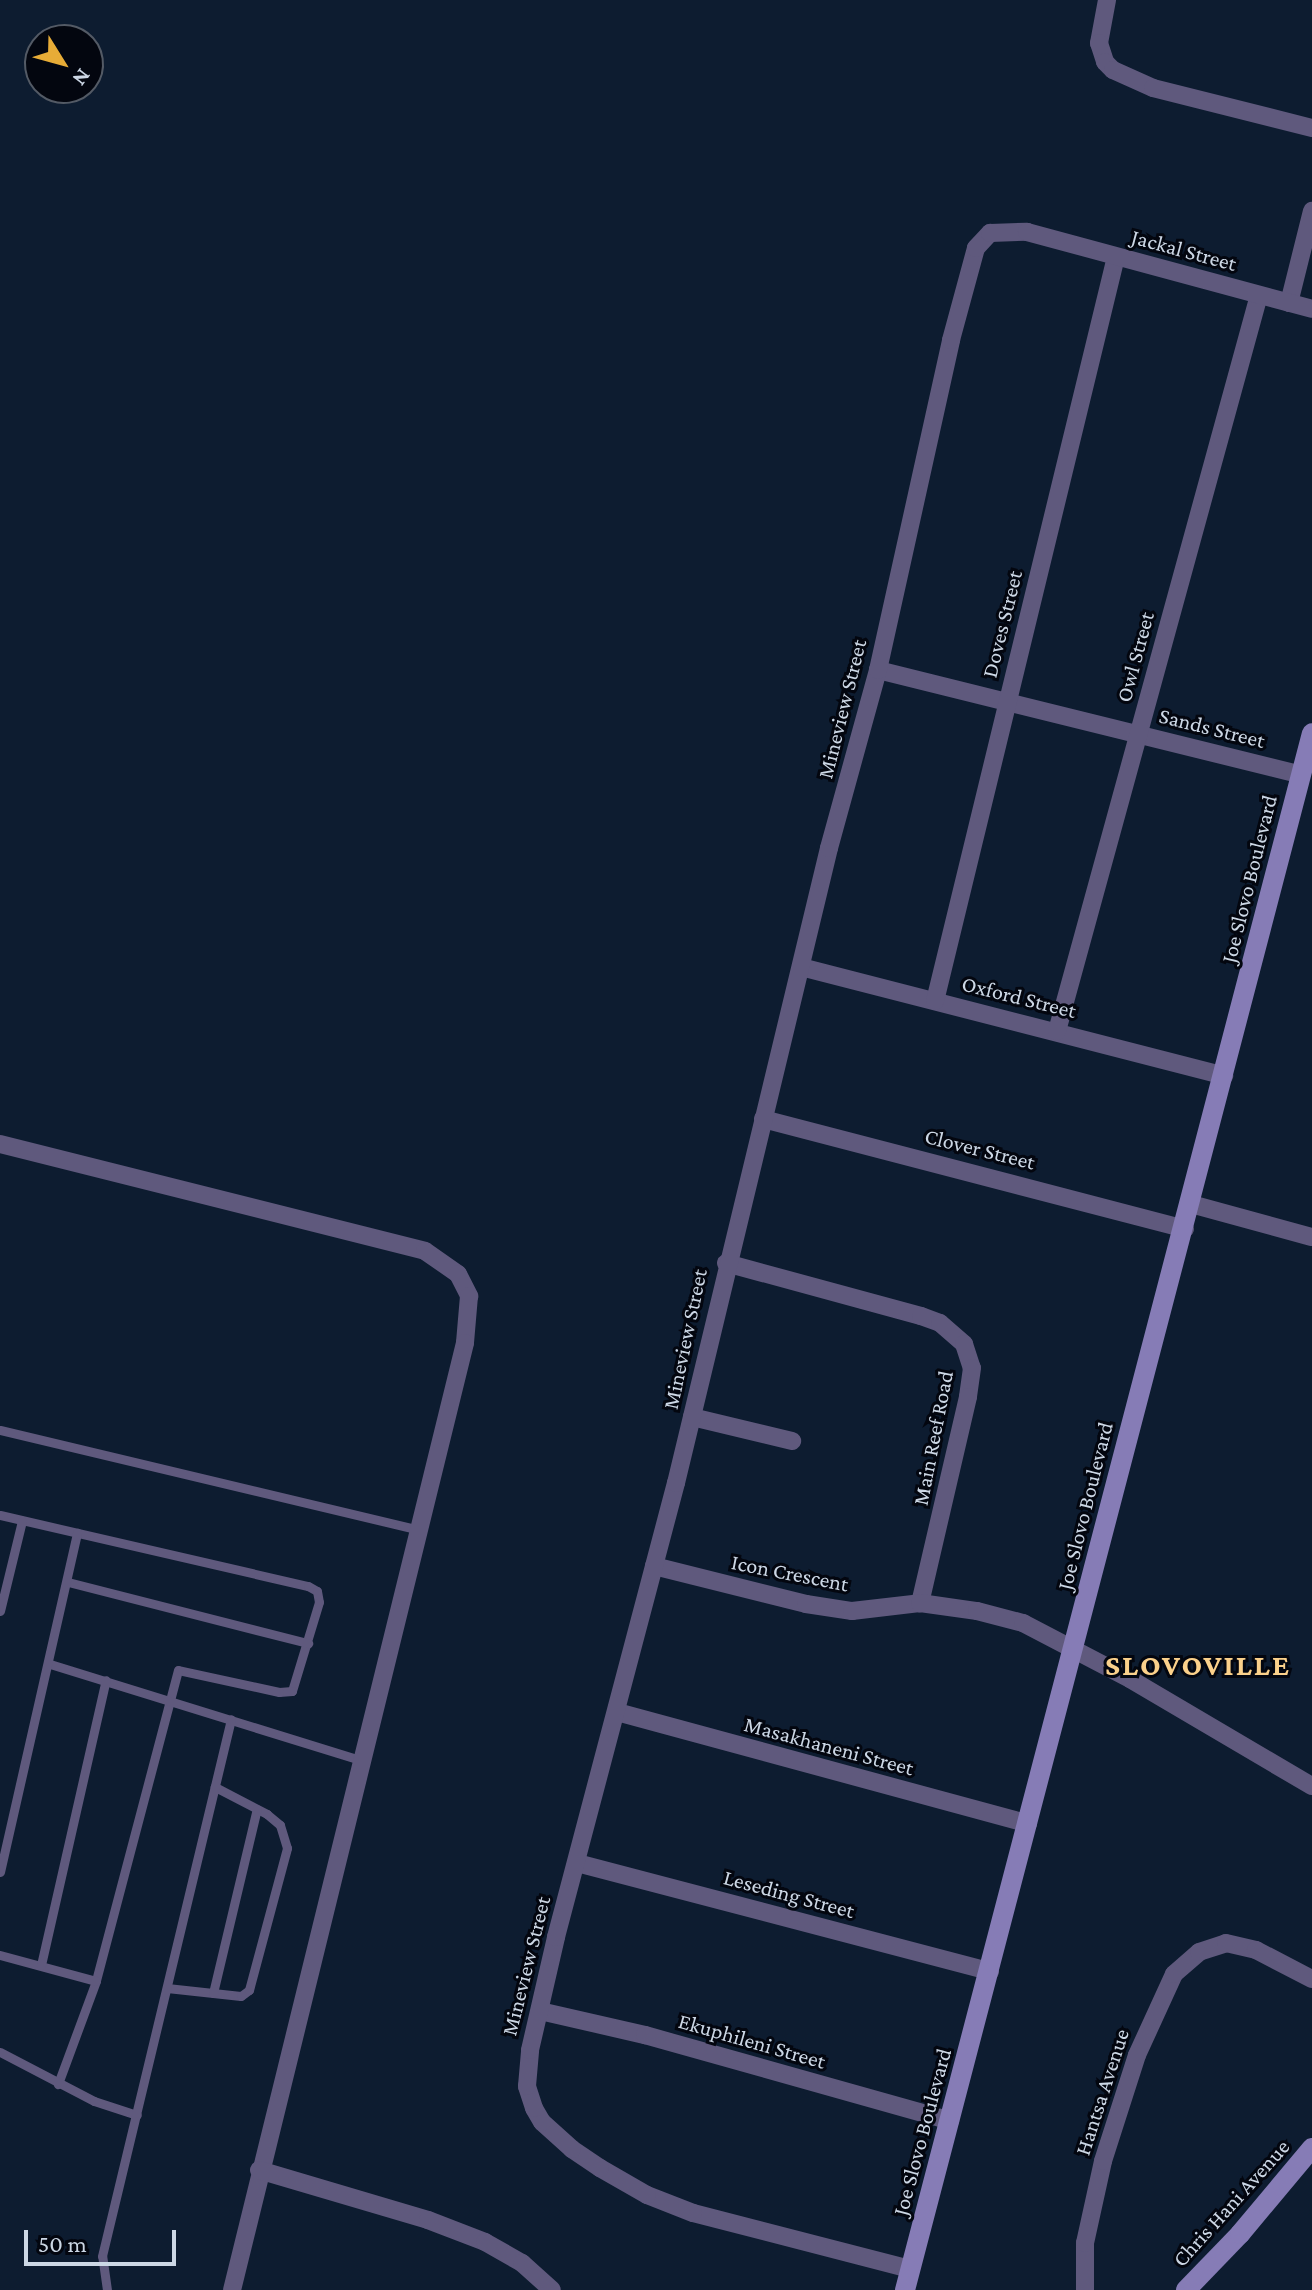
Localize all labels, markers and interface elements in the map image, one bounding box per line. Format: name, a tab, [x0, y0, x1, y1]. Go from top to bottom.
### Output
north arrow	[24, 24, 104, 104]
text: N	[67, 64, 96, 91]
street label: Jackal Street	[1129, 223, 1239, 277]
street label: Doves Street	[976, 568, 1028, 680]
street label: Owl Street	[1110, 609, 1160, 705]
street label: Mineview Street	[812, 636, 872, 782]
street label: Sands Street	[1156, 702, 1268, 754]
street label: Joe Slovo Boulevard	[1215, 792, 1283, 966]
street label: Oxford Street	[959, 970, 1079, 1024]
street label: Clover Street	[922, 1123, 1038, 1175]
street label: Mineview Street	[657, 1266, 713, 1412]
street label: Main Reef Road	[907, 1368, 959, 1508]
street label: Joe Slovo Boulevard	[1051, 1419, 1119, 1593]
street label: Icon Crescent	[729, 1549, 851, 1597]
district label: SLOVOVILLE	[1105, 1647, 1291, 1683]
street label: Masakhaneni Street	[741, 1711, 917, 1781]
street label: Leseding Street	[721, 1864, 857, 1924]
street label: Mineview Street	[496, 1893, 556, 2039]
street label: Ekuphileni Street	[675, 2007, 829, 2075]
street label: Hantsa Avenue	[1069, 2026, 1135, 2158]
street label: Joe Slovo Boulevard	[887, 2045, 957, 2219]
street label: Chris Hani Avenue	[1167, 2134, 1295, 2272]
scale bar	[28, 2214, 180, 2264]
text: 50 m	[38, 2230, 87, 2257]

